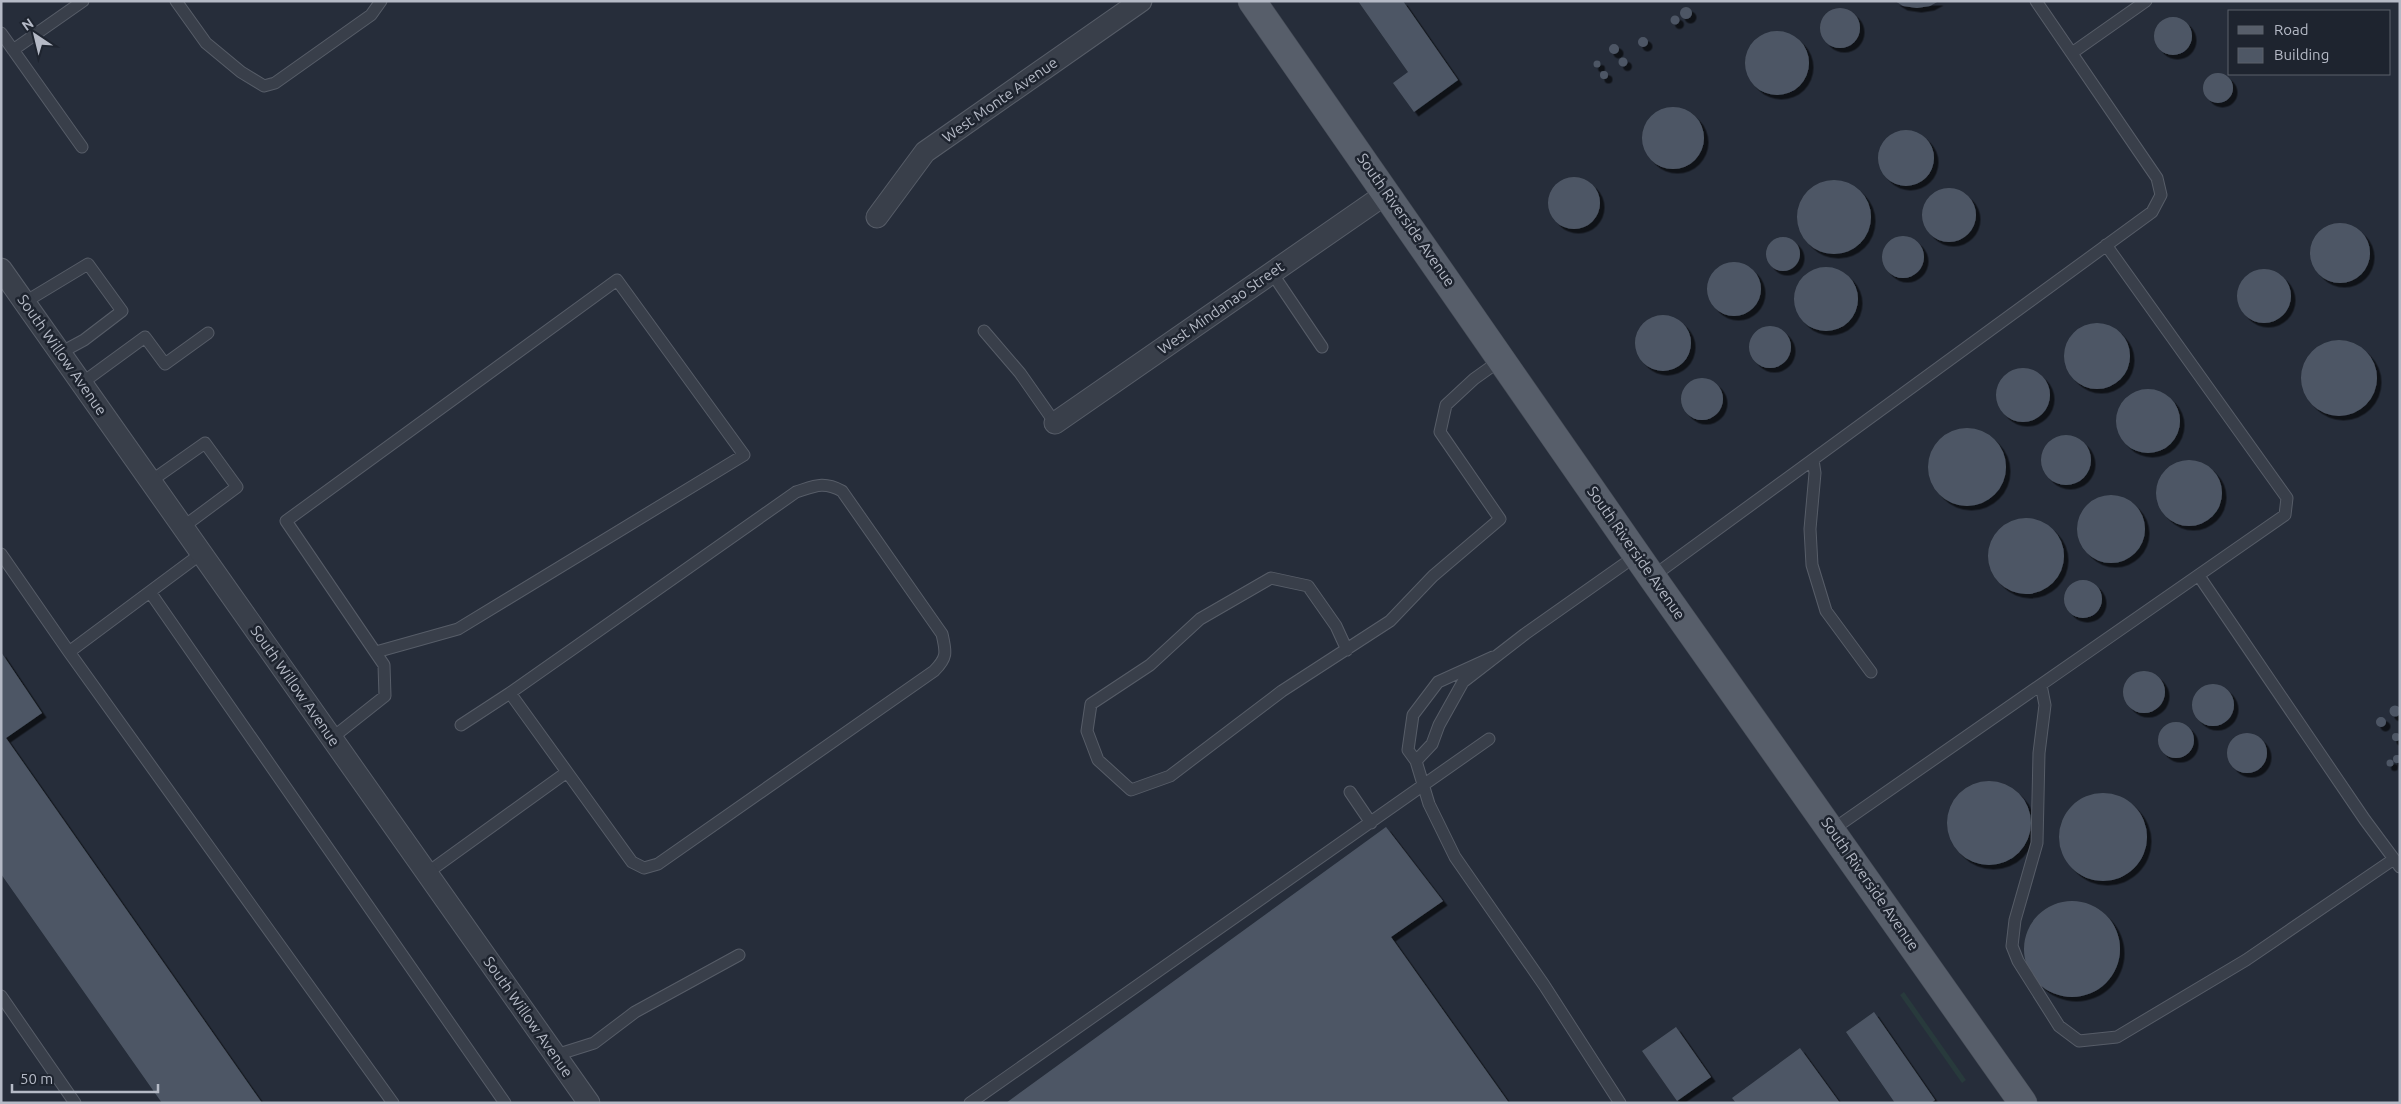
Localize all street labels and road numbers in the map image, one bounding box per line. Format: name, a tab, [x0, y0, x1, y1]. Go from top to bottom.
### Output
street label: West Monte Avenue	[939, 54, 1060, 146]
street label: South Riverside Avenue	[1354, 150, 1459, 290]
street label: West Mindanao Street	[1154, 258, 1287, 358]
street label: South Willow Avenue	[14, 291, 110, 418]
street label: South Riverside Avenue	[1584, 483, 1689, 623]
street label: South Willow Avenue	[247, 622, 343, 749]
street label: South Riverside Avenue	[1818, 814, 1923, 954]
street label: South Willow Avenue	[480, 953, 576, 1080]

